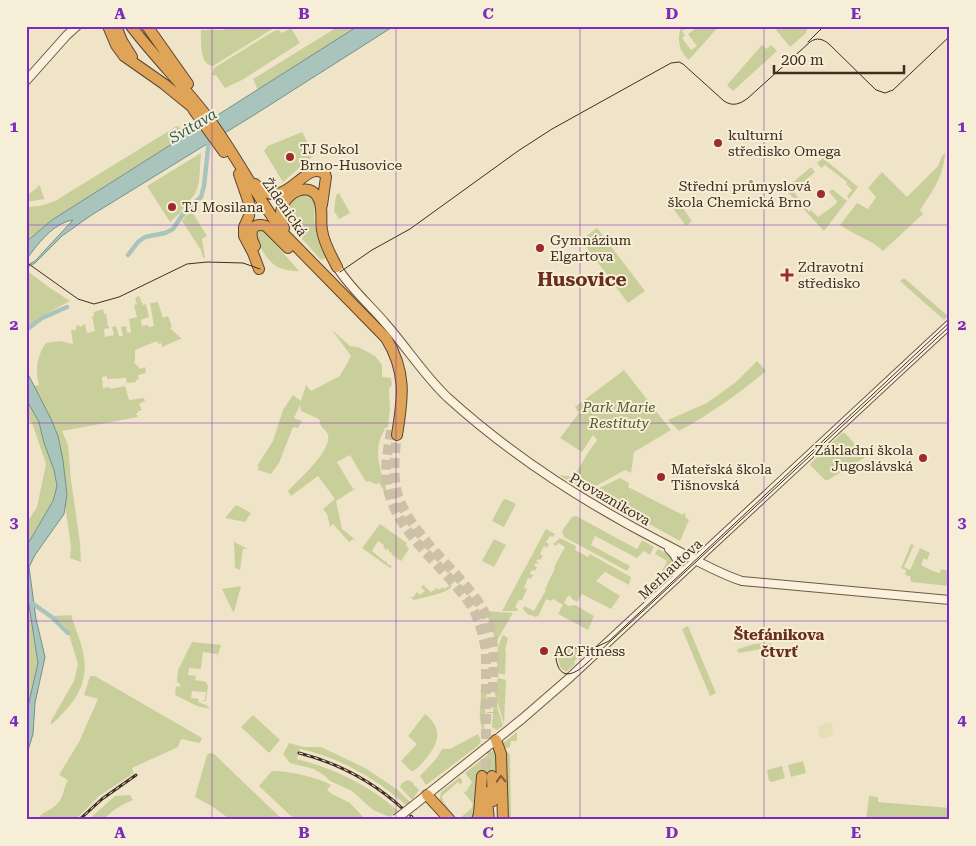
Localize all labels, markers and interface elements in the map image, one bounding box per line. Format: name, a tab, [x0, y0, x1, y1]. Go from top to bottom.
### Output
text: A	[114, 4, 126, 23]
text: B	[298, 4, 310, 23]
text: C	[482, 4, 494, 23]
text: D	[666, 4, 679, 23]
text: E	[851, 4, 861, 23]
scale bar	[774, 42, 904, 74]
text: 200 m	[781, 51, 824, 69]
water label: Svitava	[165, 105, 220, 148]
text: 1	[10, 117, 19, 136]
text: 1	[958, 117, 967, 136]
place label: kulturní středisko Omega	[728, 127, 841, 159]
marker: kulturní středisko Omega	[712, 137, 724, 149]
place label: TJ Sokol Brno-Husovice	[300, 141, 403, 173]
marker: TJ Sokol Brno-Husovice	[284, 151, 296, 163]
street label: Židenická	[259, 175, 311, 239]
place label: Střední průmyslová škola Chemická Brno	[668, 178, 811, 210]
marker: Střední průmyslová škola Chemická Brno	[815, 188, 827, 200]
place label: TJ Mosilana	[182, 199, 264, 215]
marker: TJ Mosilana	[166, 201, 178, 213]
place label: Gymnázium Elgartova	[550, 232, 632, 264]
marker: Gymnázium Elgartova	[534, 242, 546, 254]
place label: Zdravotní středisko	[798, 259, 864, 291]
district label: Husovice	[537, 268, 627, 291]
marker: Zdravotní středisko	[780, 268, 794, 282]
text: 2	[10, 315, 19, 334]
text: 2	[958, 315, 967, 334]
park label: Park Marie Restituty	[582, 399, 655, 431]
place label: Základní škola Jugoslávská	[815, 442, 913, 474]
marker: Základní škola Jugoslávská	[917, 452, 929, 464]
place label: Mateřská škola Tišnovská	[671, 461, 772, 493]
street label: Provazníkova	[567, 469, 654, 529]
marker: Mateřská škola Tišnovská	[655, 471, 667, 483]
text: 3	[10, 513, 19, 532]
text: 3	[958, 513, 967, 532]
street label: Merhautova	[635, 535, 705, 602]
district label: Štefánikova čtvrť	[734, 626, 825, 661]
place label: AC Fitness	[554, 643, 625, 659]
marker: AC Fitness	[538, 645, 550, 657]
text: 4	[10, 710, 19, 729]
text: 4	[958, 710, 967, 729]
one-way arrow	[496, 775, 507, 783]
text: A	[114, 823, 126, 842]
text: B	[298, 823, 310, 842]
text: C	[482, 823, 494, 842]
text: D	[666, 823, 679, 842]
text: E	[851, 823, 861, 842]

